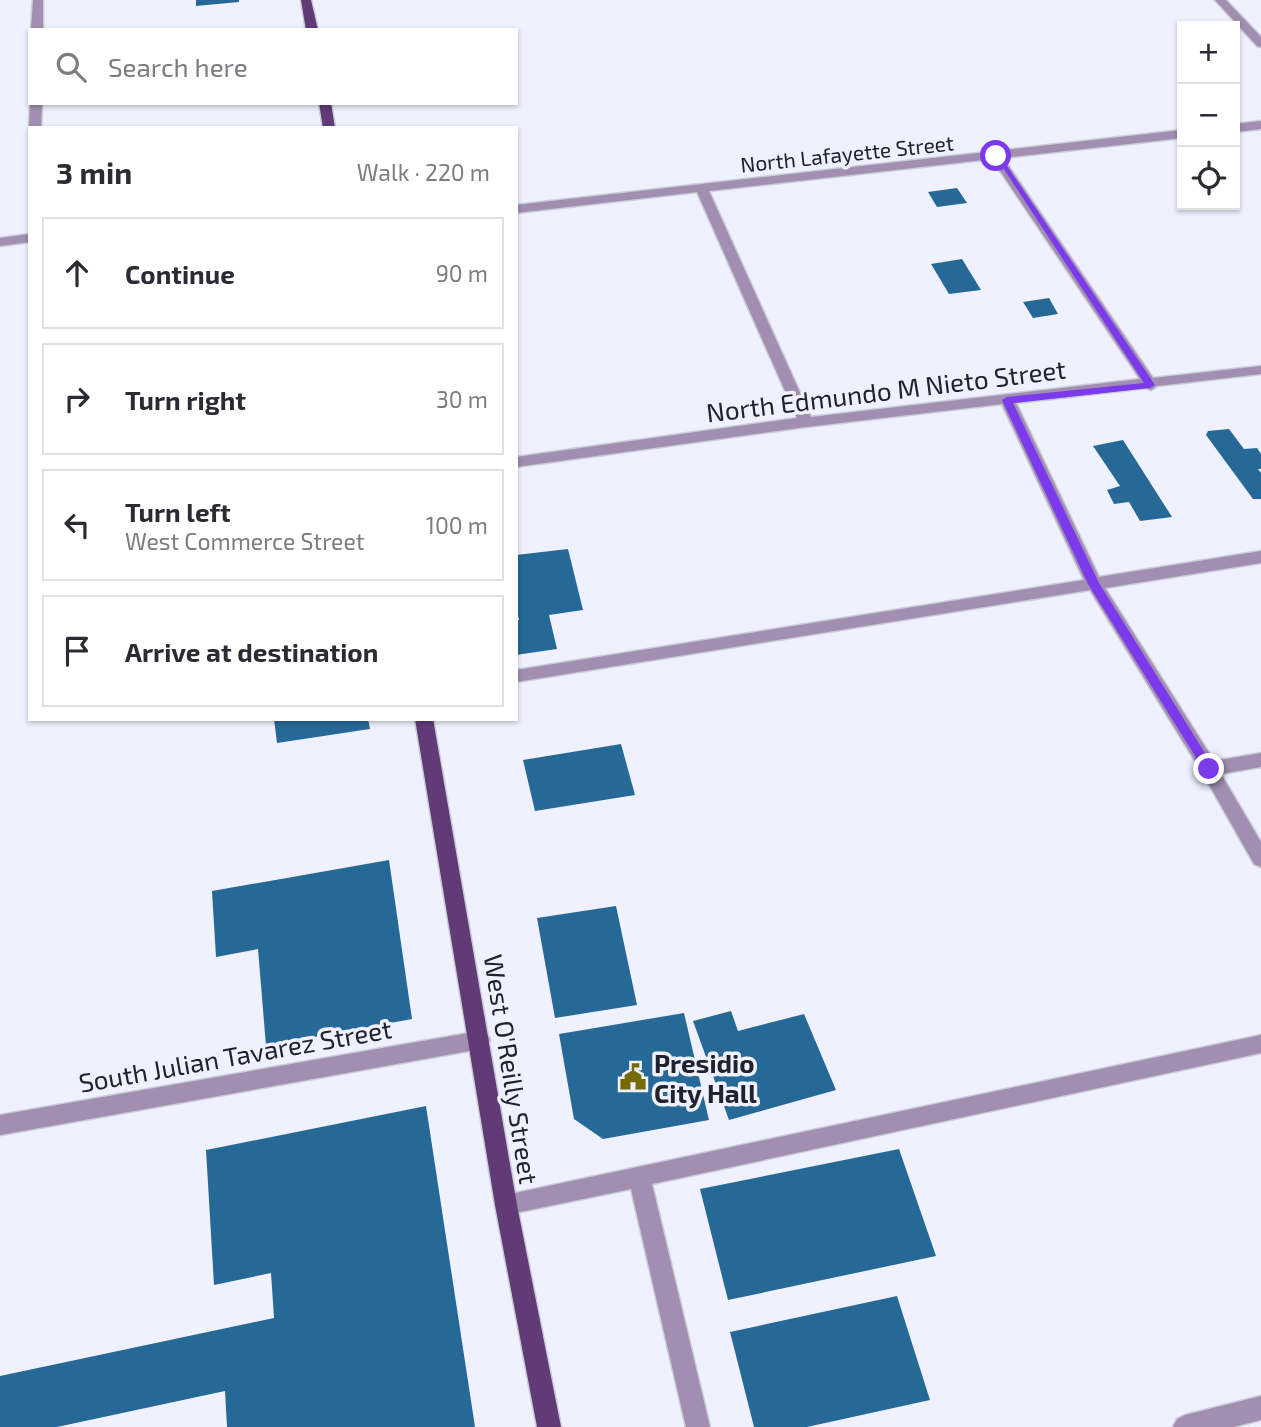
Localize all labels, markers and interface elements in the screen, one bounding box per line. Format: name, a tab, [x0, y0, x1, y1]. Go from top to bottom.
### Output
map controls	[1177, 21, 1240, 210]
button: +	[1177, 21, 1240, 84]
search box	[28, 28, 518, 105]
icon: search	[52, 48, 90, 86]
text: Search here	[108, 51, 248, 82]
button: −	[1177, 84, 1240, 147]
street label: North Lafayette Street	[739, 129, 955, 177]
route start	[980, 140, 1011, 171]
button: locate	[1177, 147, 1240, 210]
text: 3 min	[56, 154, 132, 190]
text: Walk · 220 m	[357, 158, 490, 186]
icon: ahead	[58, 254, 96, 292]
text: Continue	[125, 258, 235, 289]
text: 90 m	[436, 259, 488, 287]
street label: North Edmundo M Nieto Street	[704, 353, 1068, 427]
icon: right	[58, 380, 96, 418]
text: Turn right	[125, 384, 246, 415]
text: 30 m	[436, 385, 488, 413]
text: Turn left	[125, 496, 231, 527]
icon: left	[58, 506, 96, 544]
text: 100 m	[426, 511, 488, 539]
text: West Commerce Street	[125, 527, 365, 555]
icon: arrive	[58, 632, 96, 670]
text: Arrive at destination	[125, 636, 378, 667]
route end	[1193, 753, 1224, 784]
street label: West O'Reilly Street	[479, 952, 545, 1186]
street label: South Julian Tavarez Street	[76, 1012, 394, 1098]
place label: Presidio City Hall	[654, 1047, 757, 1109]
public building icon: Presidio City Hall	[618, 1062, 648, 1092]

